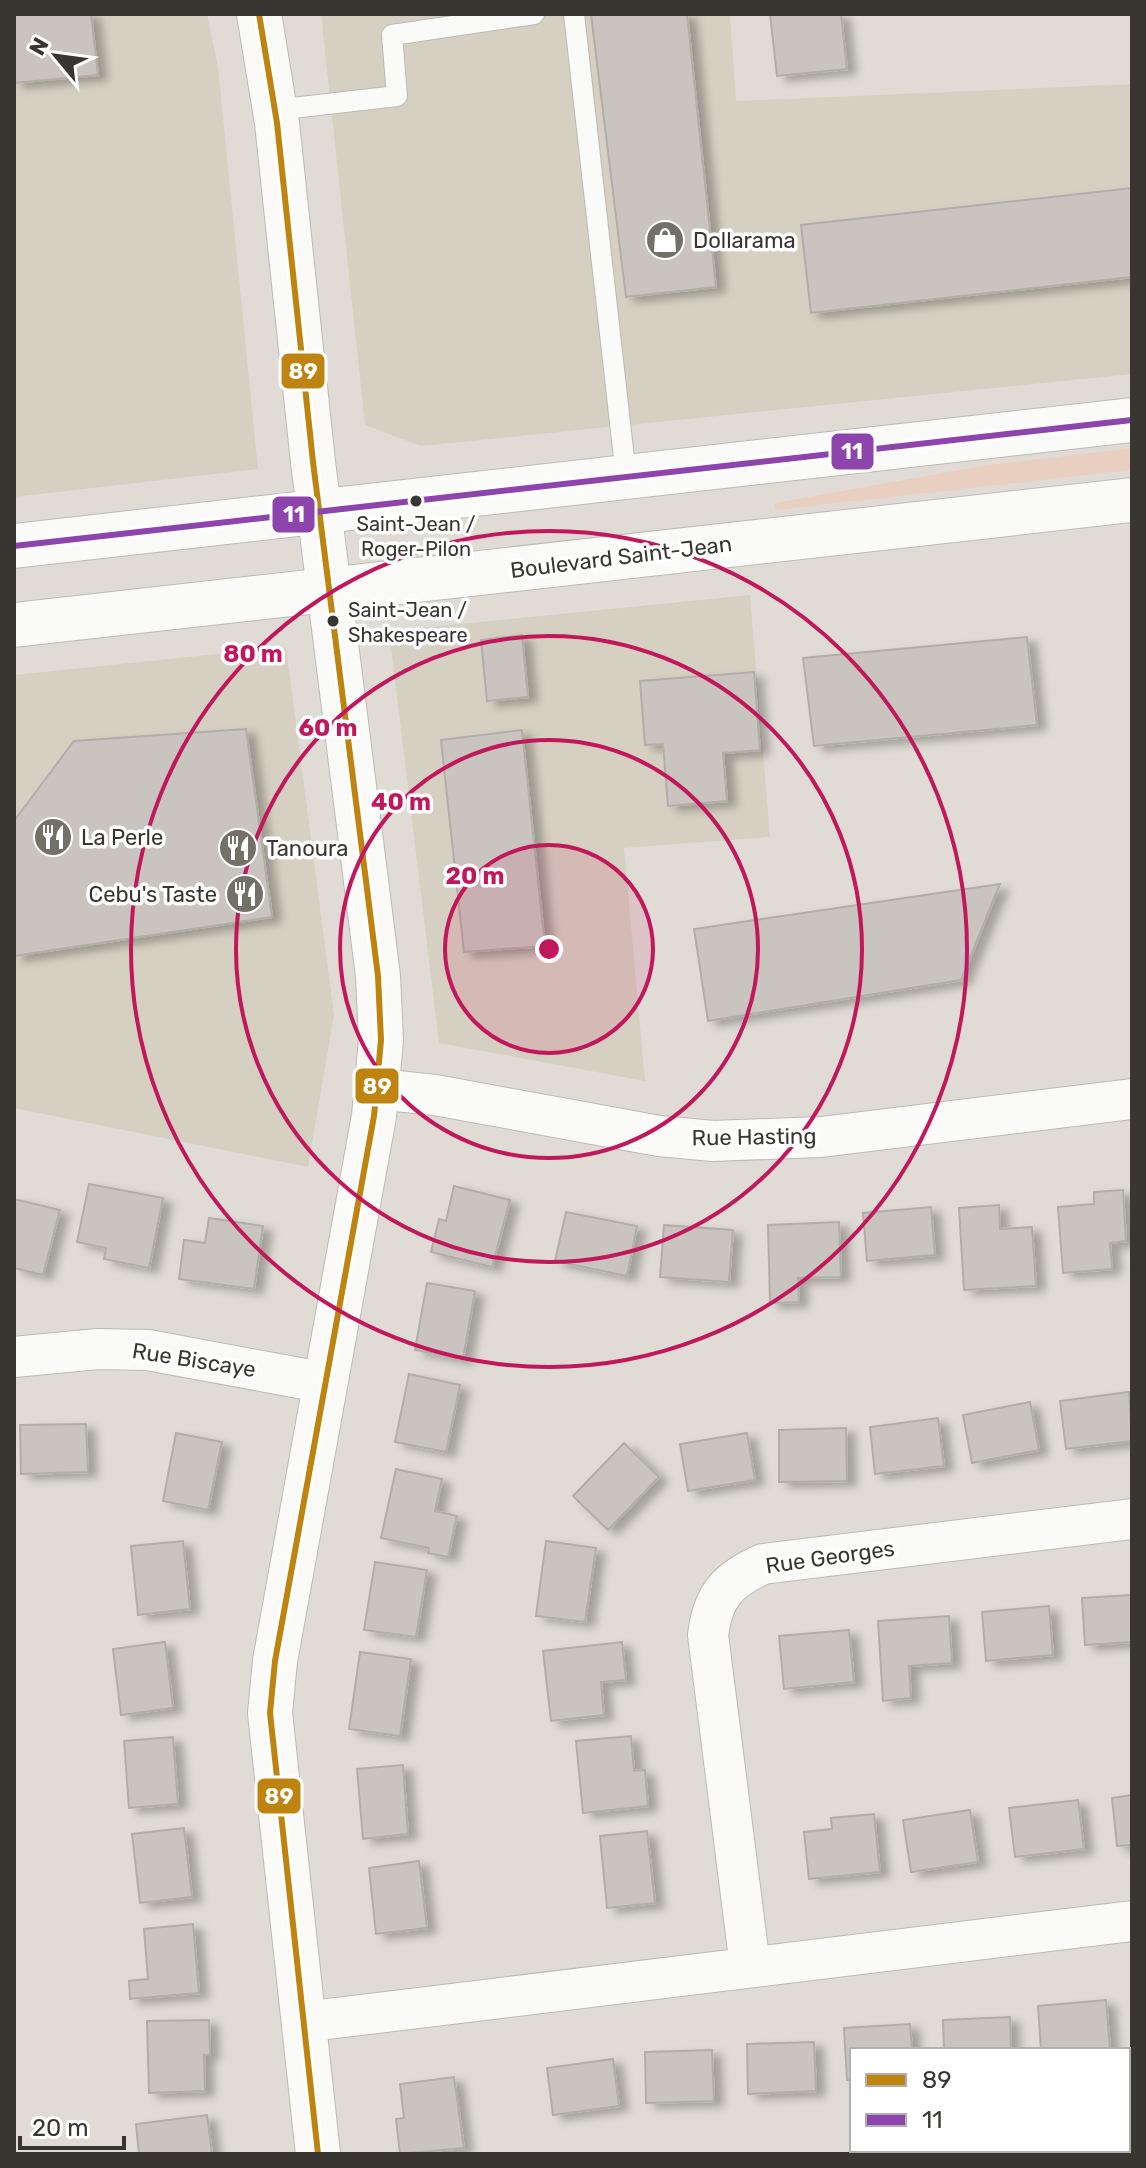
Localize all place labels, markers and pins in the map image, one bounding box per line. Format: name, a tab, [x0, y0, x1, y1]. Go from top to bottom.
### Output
shop icon: Dollarama	[644, 219, 686, 261]
place label: Dollarama	[693, 227, 796, 254]
marker: Saint-Jean / Roger-Pilon	[408, 493, 424, 509]
place label: Saint-Jean / Roger-Pilon	[357, 512, 476, 561]
place label: Saint-Jean / Shakespeare	[348, 598, 468, 647]
marker: Saint-Jean / Shakespeare	[325, 613, 341, 629]
restaurant icon: La Perle	[32, 816, 74, 858]
place label: La Perle	[81, 824, 163, 851]
restaurant icon: Tanoura	[217, 827, 259, 869]
place label: Tanoura	[266, 835, 348, 862]
restaurant icon: Cebu's Taste	[224, 873, 266, 915]
place label: Cebu's Taste	[88, 881, 217, 908]
centre of rings	[535, 935, 563, 963]

